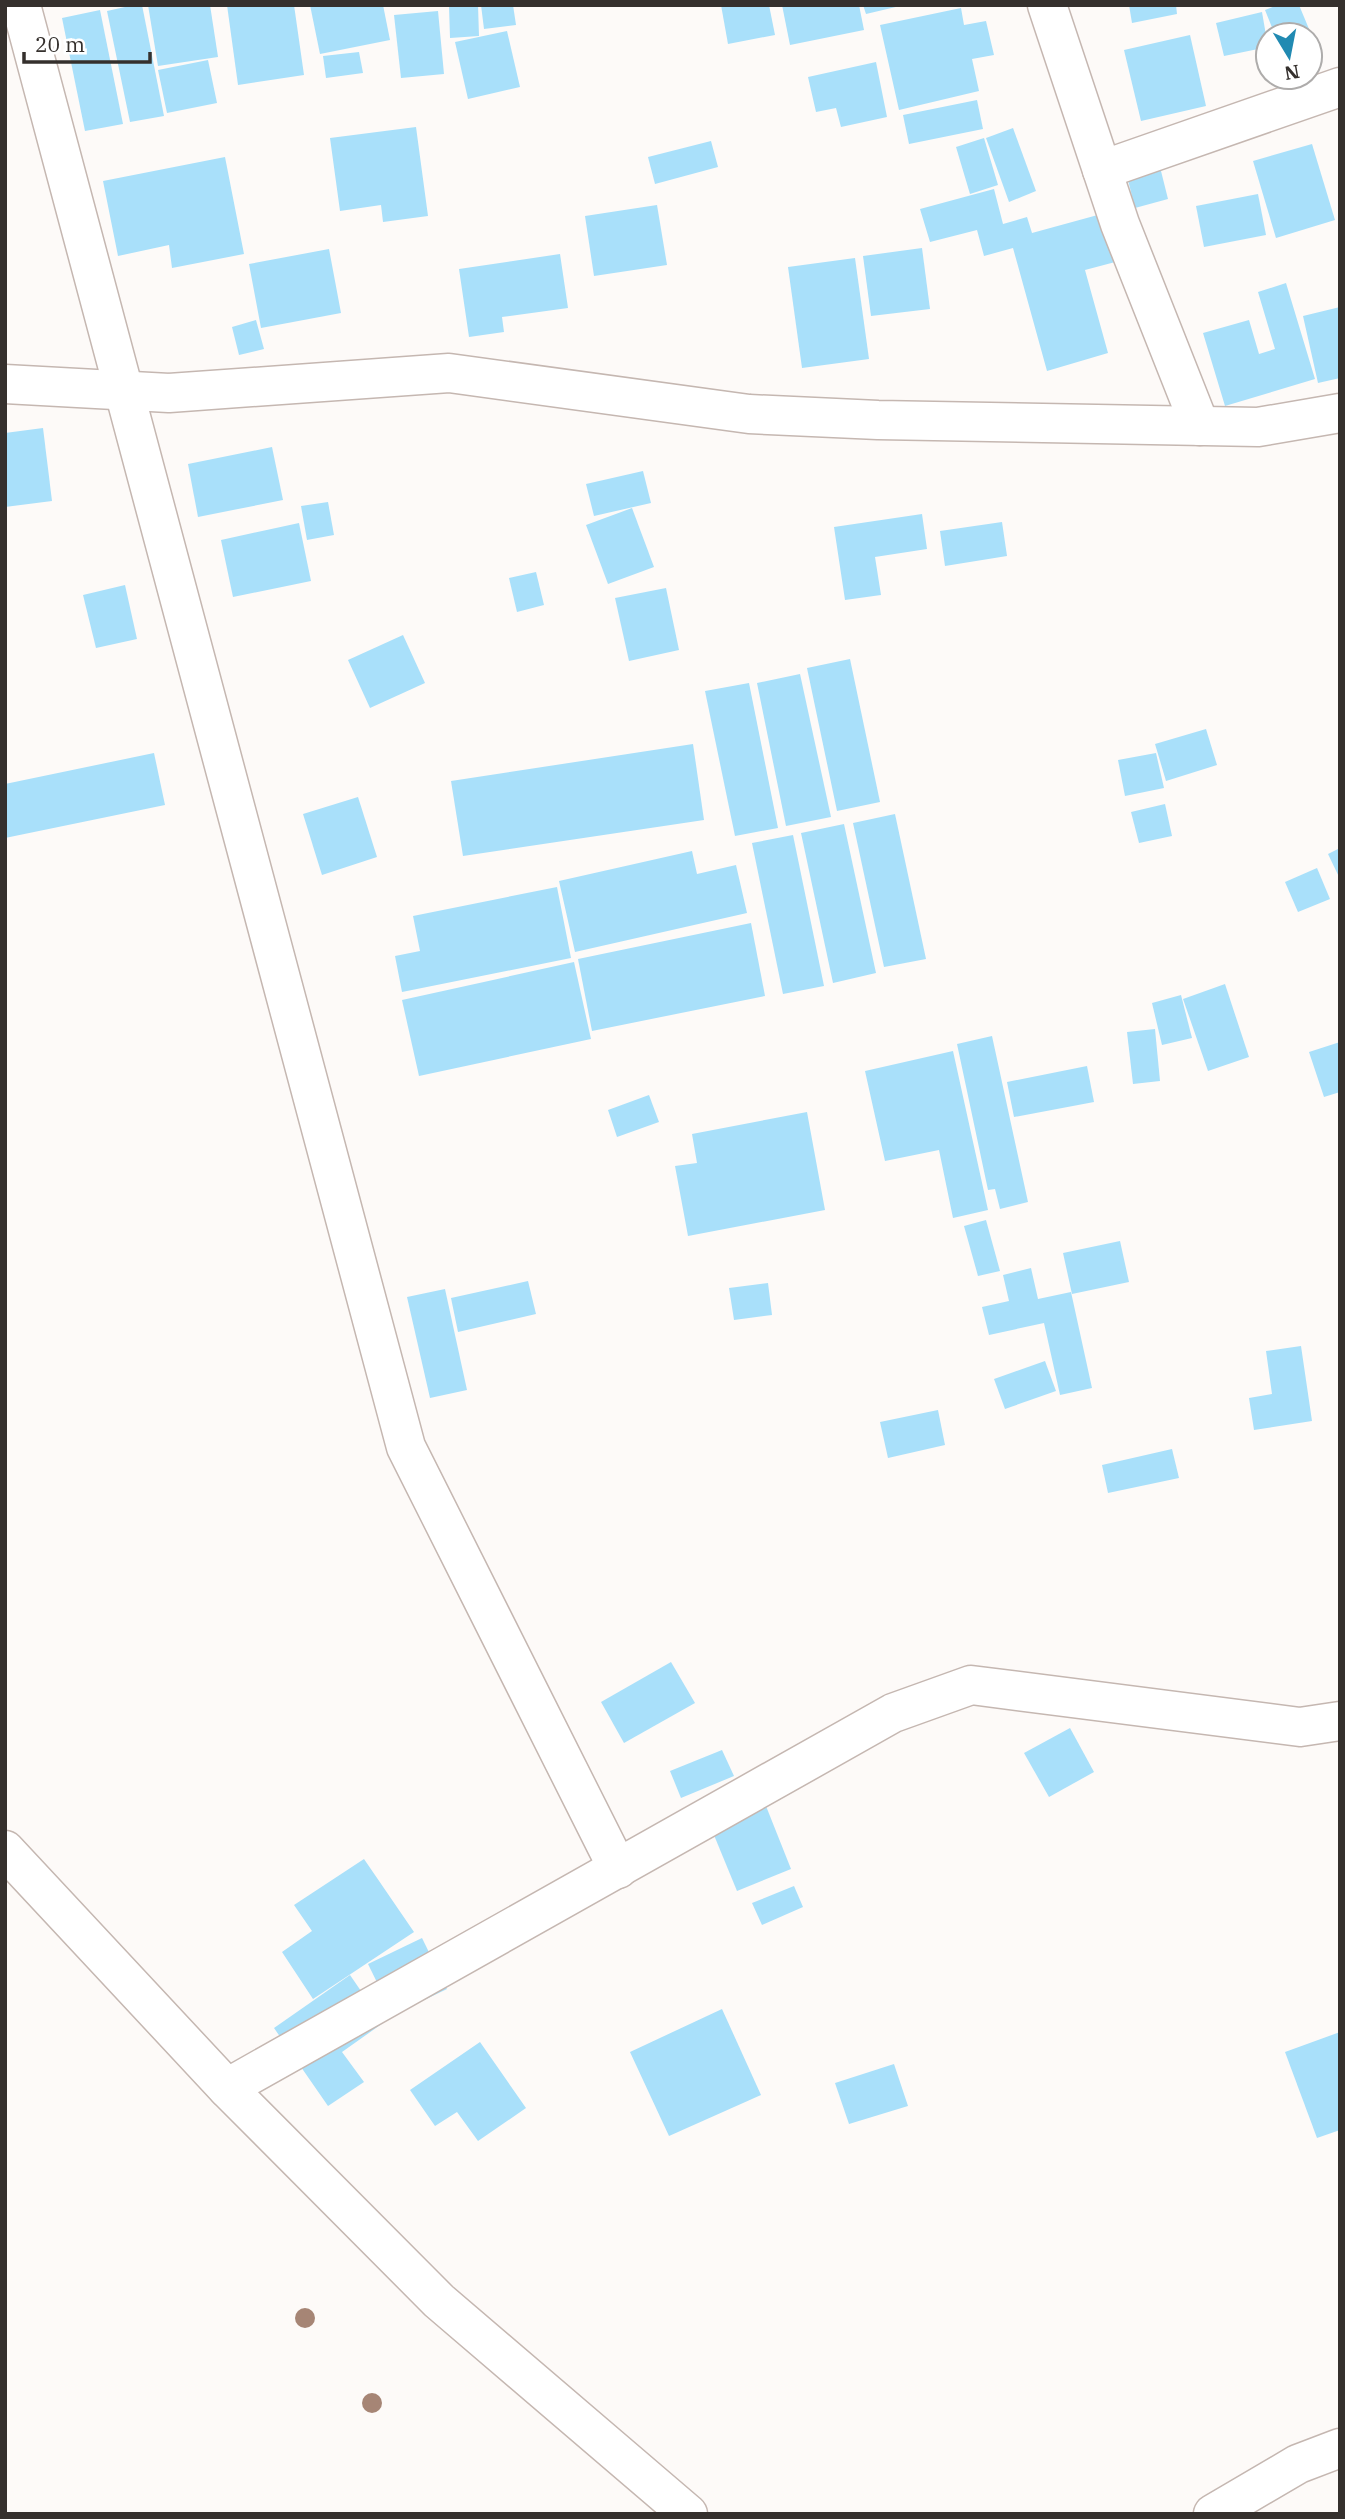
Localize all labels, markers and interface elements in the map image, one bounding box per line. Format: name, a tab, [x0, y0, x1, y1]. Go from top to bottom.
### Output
scale bar	[24, 21, 150, 65]
north arrow	[1254, 21, 1324, 91]
text: 20 m	[35, 30, 85, 58]
text: N	[1282, 60, 1301, 86]

